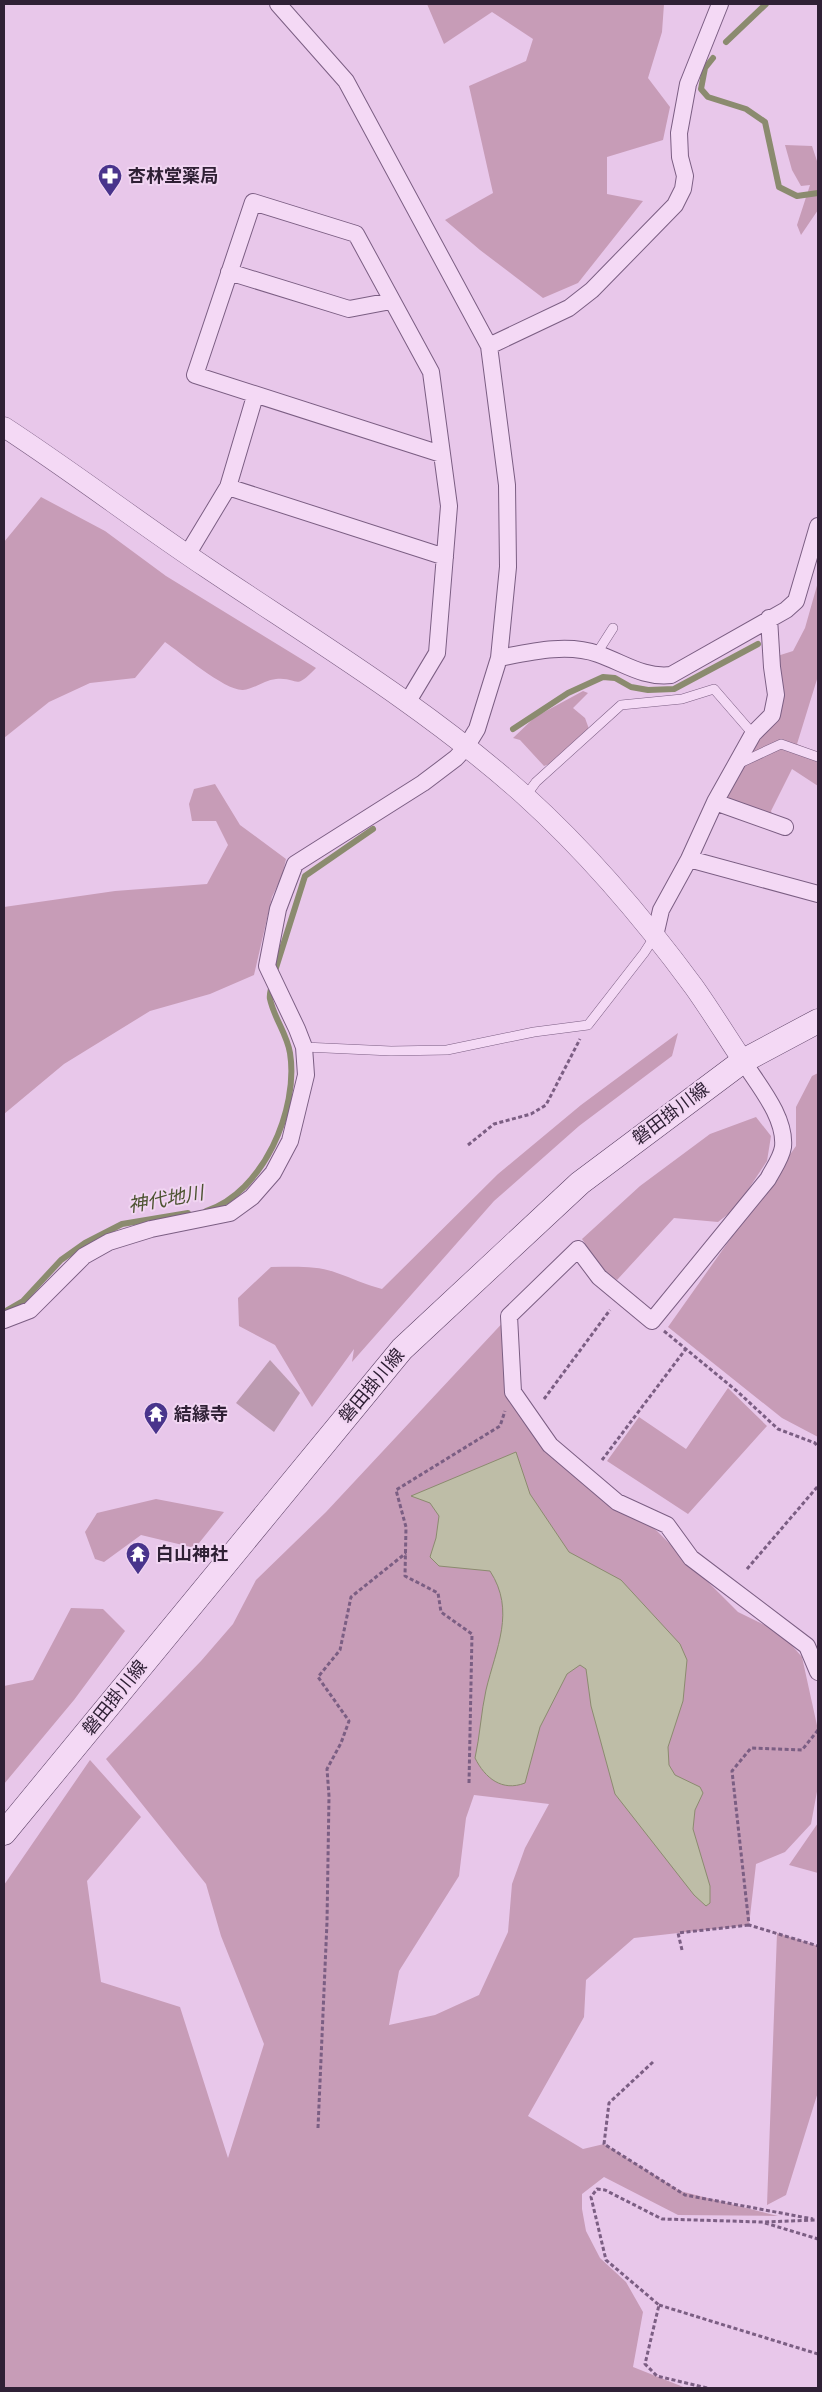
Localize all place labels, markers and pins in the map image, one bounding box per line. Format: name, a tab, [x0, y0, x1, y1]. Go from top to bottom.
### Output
pharmacy icon: 杏林堂薬局	[97, 163, 123, 197]
place label: 杏林堂薬局	[128, 163, 218, 190]
temple icon: 結縁寺	[143, 1401, 169, 1435]
place label: 結縁寺	[174, 1401, 228, 1428]
temple icon: 白山神社	[125, 1541, 151, 1575]
place label: 白山神社	[156, 1541, 228, 1568]

